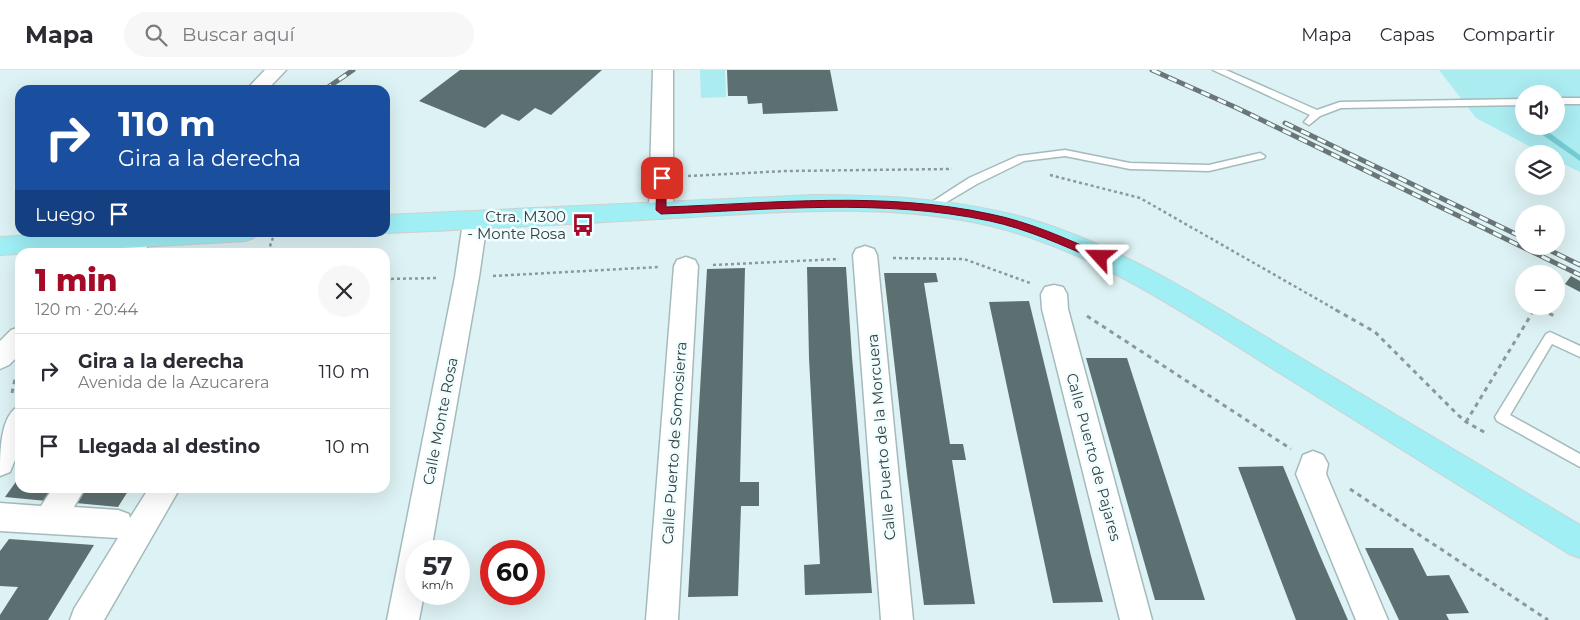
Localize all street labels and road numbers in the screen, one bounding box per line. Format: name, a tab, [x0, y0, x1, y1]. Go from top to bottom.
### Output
street label: Calle Puerto de la Morcuera	[863, 333, 899, 541]
street label: Calle Puerto de Somosierra	[657, 341, 691, 545]
street label: Calle Monte Rosa	[418, 356, 462, 486]
street label: Calle Puerto de Pajares	[1062, 371, 1126, 543]

